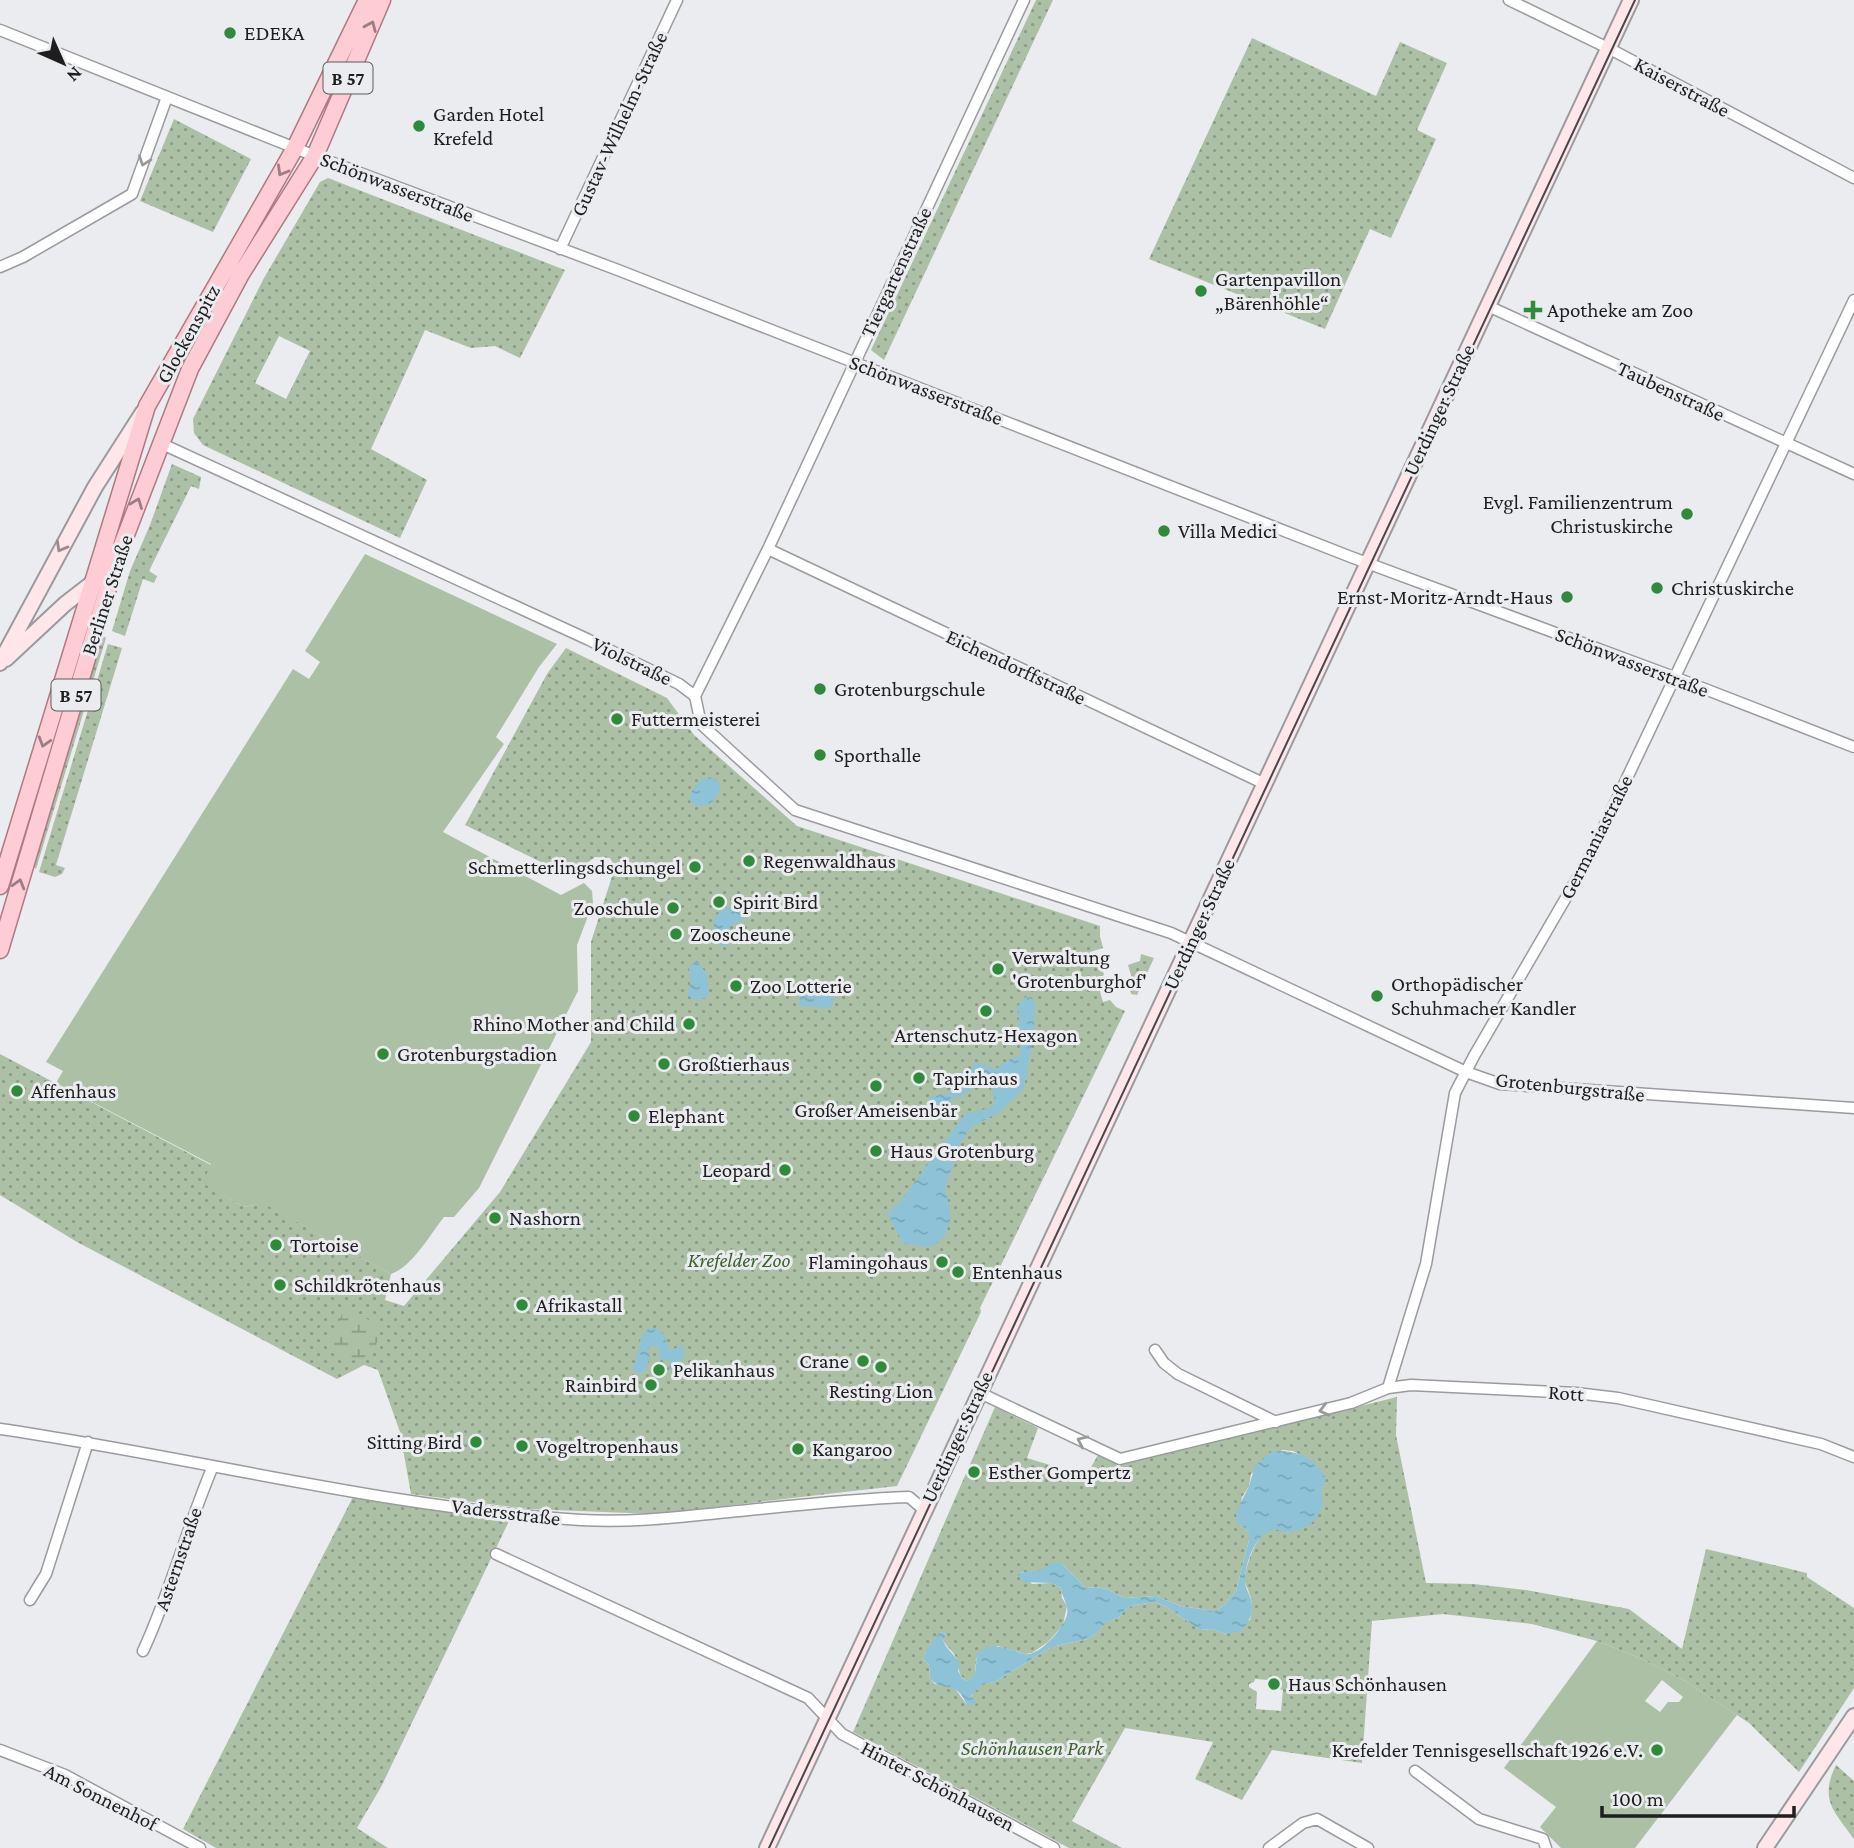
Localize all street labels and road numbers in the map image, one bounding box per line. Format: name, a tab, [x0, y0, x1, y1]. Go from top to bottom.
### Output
street label: Gustav-Wilhelm-Straße	[566, 28, 672, 220]
street label: Kaiserstraße	[1630, 52, 1734, 122]
road number: B 57	[324, 62, 372, 94]
street label: Schönwasserstraße	[317, 147, 477, 227]
street label: Tiergartenstraße	[855, 203, 937, 341]
street label: Glockenspitz	[151, 281, 225, 387]
street label: Uerdinger Straße	[1398, 340, 1480, 480]
street label: Schönwasserstraße	[846, 350, 1006, 430]
street label: Taubenstraße	[1613, 356, 1729, 426]
street label: Berliner Straße	[76, 532, 138, 658]
street label: Schönwasserstraße	[1552, 622, 1712, 702]
street label: Eichendorffstraße	[942, 624, 1090, 710]
street label: Violstraße	[588, 631, 676, 691]
road number: B 57	[52, 680, 100, 710]
street label: Germaniastraße	[1554, 771, 1638, 903]
street label: Uerdinger Straße	[1158, 854, 1240, 994]
street label: Grotenburgstraße	[1494, 1067, 1646, 1107]
street label: Uerdinger Straße	[916, 1367, 998, 1507]
street label: Rott	[1547, 1380, 1586, 1406]
street label: Vadersstraße	[450, 1493, 562, 1531]
street label: Asternstraße	[149, 1504, 207, 1614]
street label: Hinter Schönhausen	[857, 1735, 1019, 1837]
street label: Am Sonnenhof	[40, 1758, 163, 1837]

